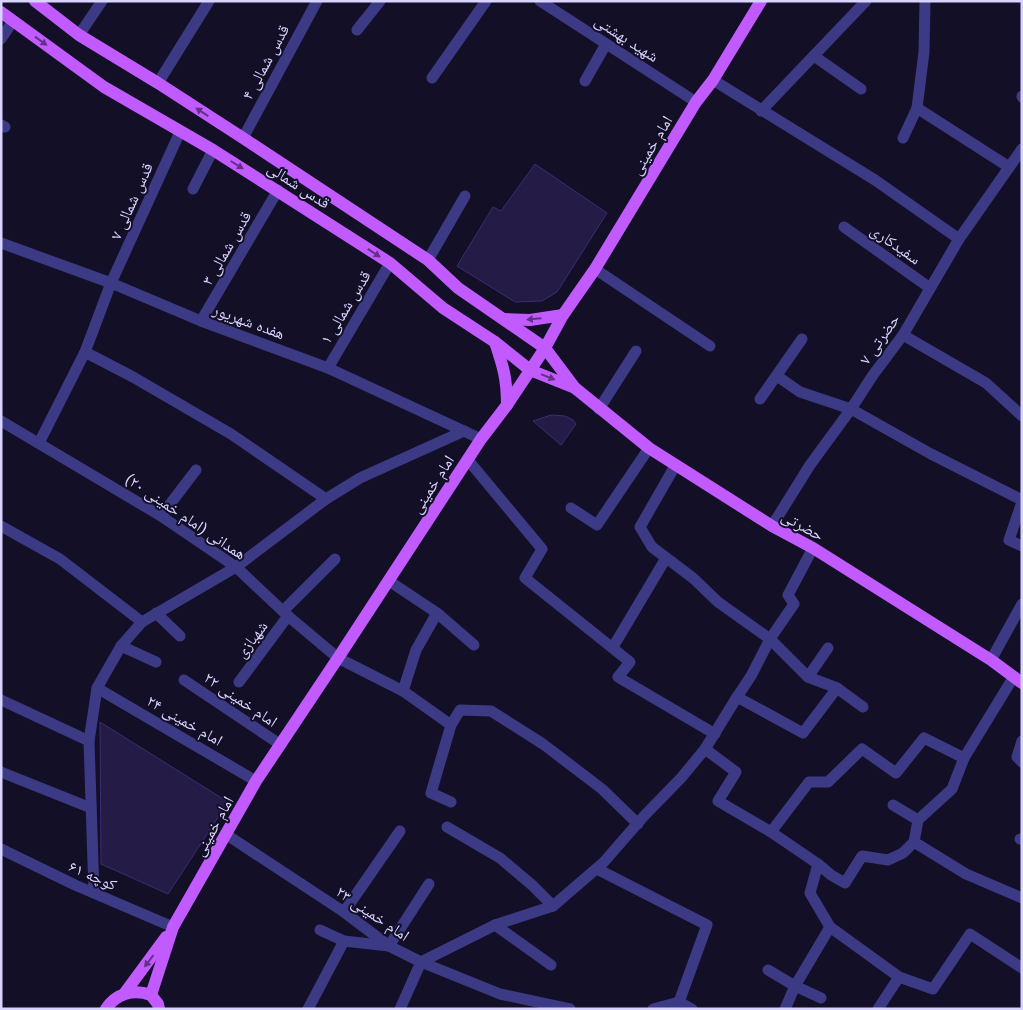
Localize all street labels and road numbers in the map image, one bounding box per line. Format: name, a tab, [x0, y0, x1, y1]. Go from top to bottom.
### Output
street label: شهید بهشتی	[591, 12, 662, 67]
street label: قدس شمالی ۴	[239, 22, 294, 103]
street label: امام خمینی	[627, 113, 677, 179]
street label: قدس شمالی	[263, 159, 333, 213]
street label: ۷ قدس شمالی	[107, 160, 158, 243]
street label: ۳ قدس شمالی	[199, 208, 256, 289]
street label: سفیدکاری	[866, 221, 924, 269]
street label: قدس شمالی ۱	[317, 268, 376, 348]
street label: هفده شهریور	[209, 300, 287, 343]
street label: حضرتی ۷	[856, 311, 904, 369]
street label: امام خمینی	[407, 452, 459, 518]
street label: همدانی (امام خمینی ۲۰)	[121, 470, 249, 565]
street label: حضرتی	[778, 507, 827, 546]
street label: شهبازی	[232, 618, 272, 662]
street label: امام خمینی ۲۲	[200, 669, 280, 732]
street label: امام خمینی ۲۴	[143, 692, 226, 751]
street label: امام خمینی	[190, 793, 239, 860]
street label: کوچه ۶۱	[66, 857, 120, 895]
street label: امام خمینی ۲۳	[332, 883, 412, 946]

